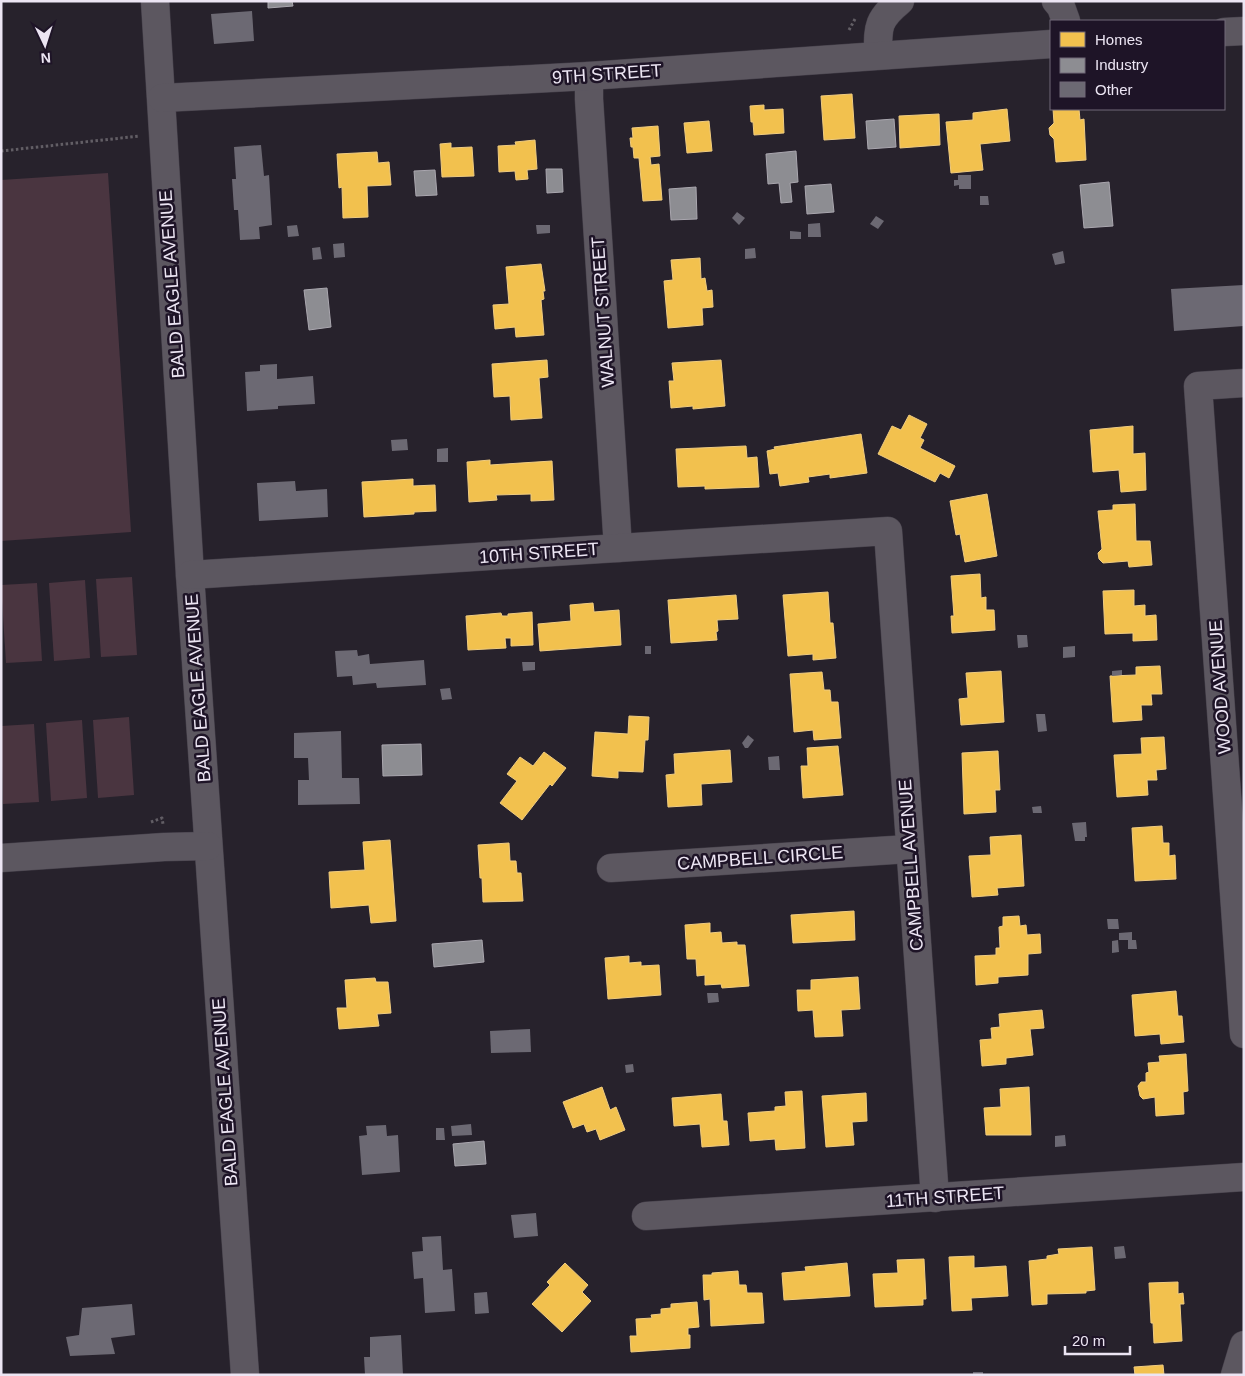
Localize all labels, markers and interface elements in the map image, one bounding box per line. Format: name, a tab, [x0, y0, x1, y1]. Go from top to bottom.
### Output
north arrow	[20, 20, 70, 70]
legend	[1050, 20, 1225, 110]
text: Homes	[1095, 31, 1143, 48]
text: N	[40, 50, 52, 66]
text: Industry	[1095, 56, 1149, 73]
street label: 9TH STREET	[551, 60, 663, 88]
text: Other	[1095, 81, 1133, 98]
street label: BALD EAGLE AVENUE	[155, 189, 189, 379]
street label: WALNUT STREET	[588, 236, 618, 388]
street label: 10TH STREET	[478, 539, 600, 567]
street label: BALD EAGLE AVENUE	[181, 593, 215, 783]
street label: WOOD AVENUE	[1205, 619, 1235, 755]
street label: CAMPBELL AVENUE	[895, 778, 927, 952]
street label: CAMPBELL CIRCLE	[676, 842, 844, 874]
street label: BALD EAGLE AVENUE	[208, 997, 242, 1187]
street label: 11TH STREET	[885, 1183, 1005, 1211]
scale bar	[1065, 1324, 1130, 1356]
text: 20 m	[1072, 1332, 1105, 1349]

